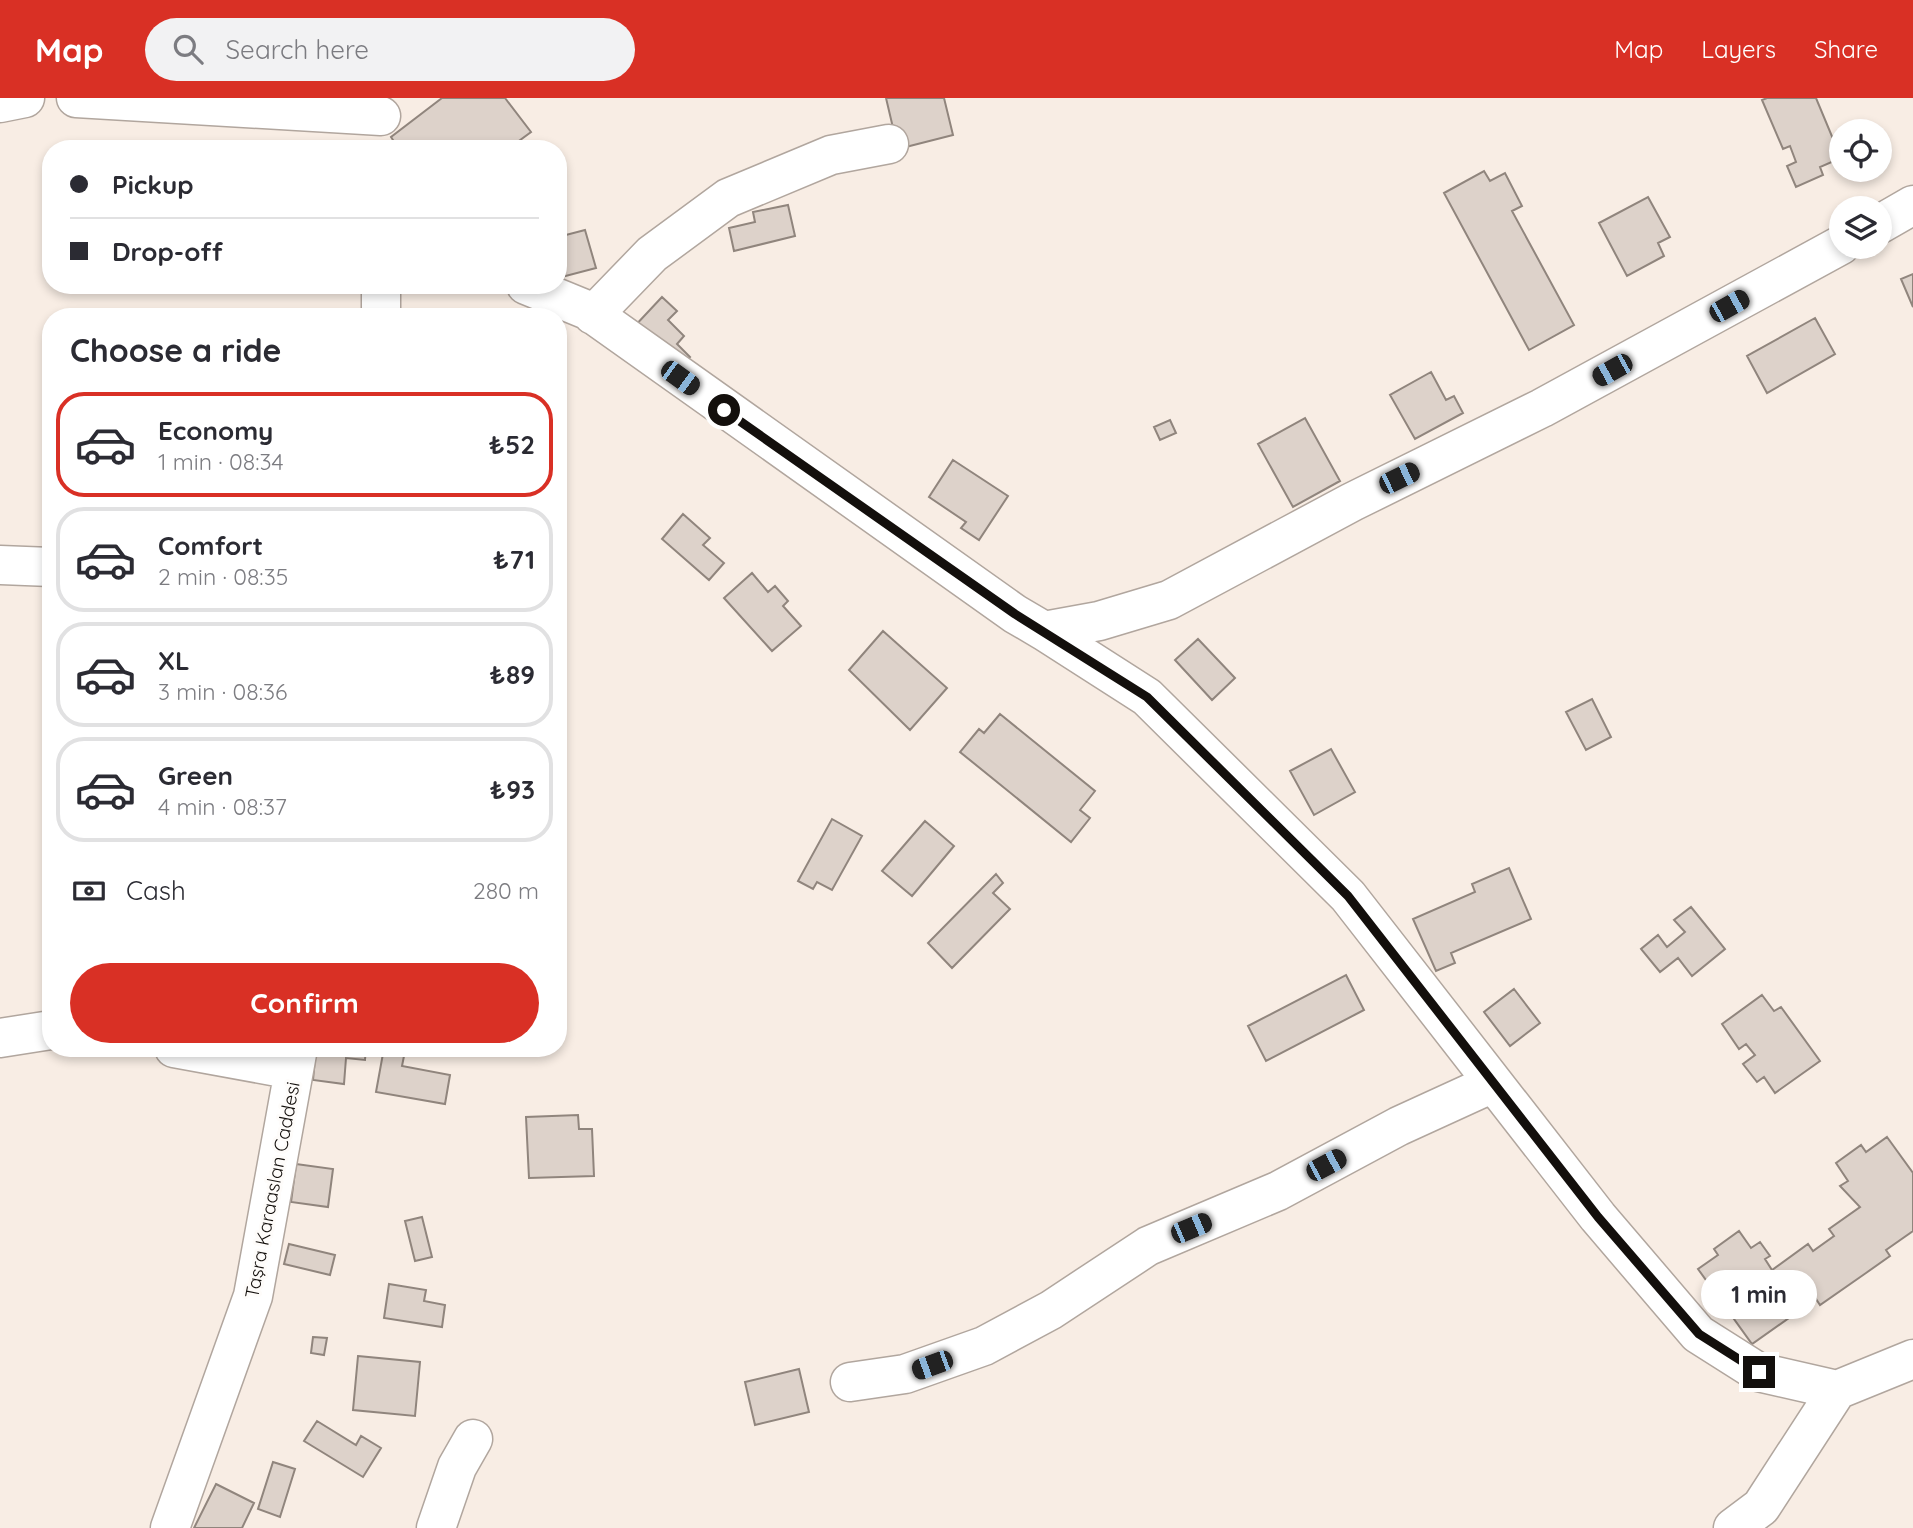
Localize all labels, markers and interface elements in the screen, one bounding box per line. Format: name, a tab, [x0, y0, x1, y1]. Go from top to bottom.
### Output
search box	[145, 18, 635, 81]
text: Map	[35, 29, 103, 70]
icon: search	[169, 30, 207, 68]
text: Search here	[225, 33, 369, 66]
text: Map	[1614, 34, 1663, 64]
text: Layers	[1701, 34, 1776, 64]
text: Share	[1814, 34, 1878, 64]
map controls	[1829, 119, 1892, 259]
button: locate	[1829, 119, 1892, 182]
text: Pickup	[112, 168, 194, 201]
button: layers	[1829, 196, 1892, 259]
text: Drop-off	[112, 235, 223, 268]
car	[1706, 287, 1753, 325]
text: Choose a ride	[70, 330, 282, 370]
car	[1589, 351, 1636, 389]
car	[657, 357, 704, 399]
route start	[708, 394, 740, 426]
icon: car	[74, 413, 137, 476]
text: Economy	[158, 414, 273, 447]
text: ₺52	[489, 428, 535, 461]
text: 1 min · 08:34	[158, 447, 284, 476]
car	[1376, 459, 1423, 497]
icon: car	[74, 528, 137, 591]
text: Comfort	[158, 529, 263, 562]
text: ₺71	[493, 543, 535, 576]
text: 2 min · 08:35	[158, 562, 288, 591]
icon: car	[74, 643, 137, 706]
text: XL	[158, 644, 190, 677]
text: ₺89	[490, 658, 535, 691]
text: 3 min · 08:36	[158, 677, 287, 706]
icon: car	[74, 758, 137, 821]
text: Green	[158, 759, 233, 792]
text: ₺93	[490, 773, 535, 806]
text: 4 min · 08:37	[158, 792, 287, 821]
icon: cash	[70, 872, 108, 910]
text: Cash	[126, 874, 186, 907]
text: 280 m	[473, 876, 539, 905]
button: Confirm	[70, 963, 539, 1043]
street label: Taşra Karaaslan Caddesi	[239, 1080, 305, 1300]
car	[1303, 1146, 1350, 1184]
car	[1168, 1210, 1215, 1246]
callout: 1 min	[1701, 1270, 1817, 1320]
text: 1 min	[1731, 1280, 1787, 1309]
car	[909, 1348, 956, 1382]
route end	[1743, 1356, 1775, 1388]

